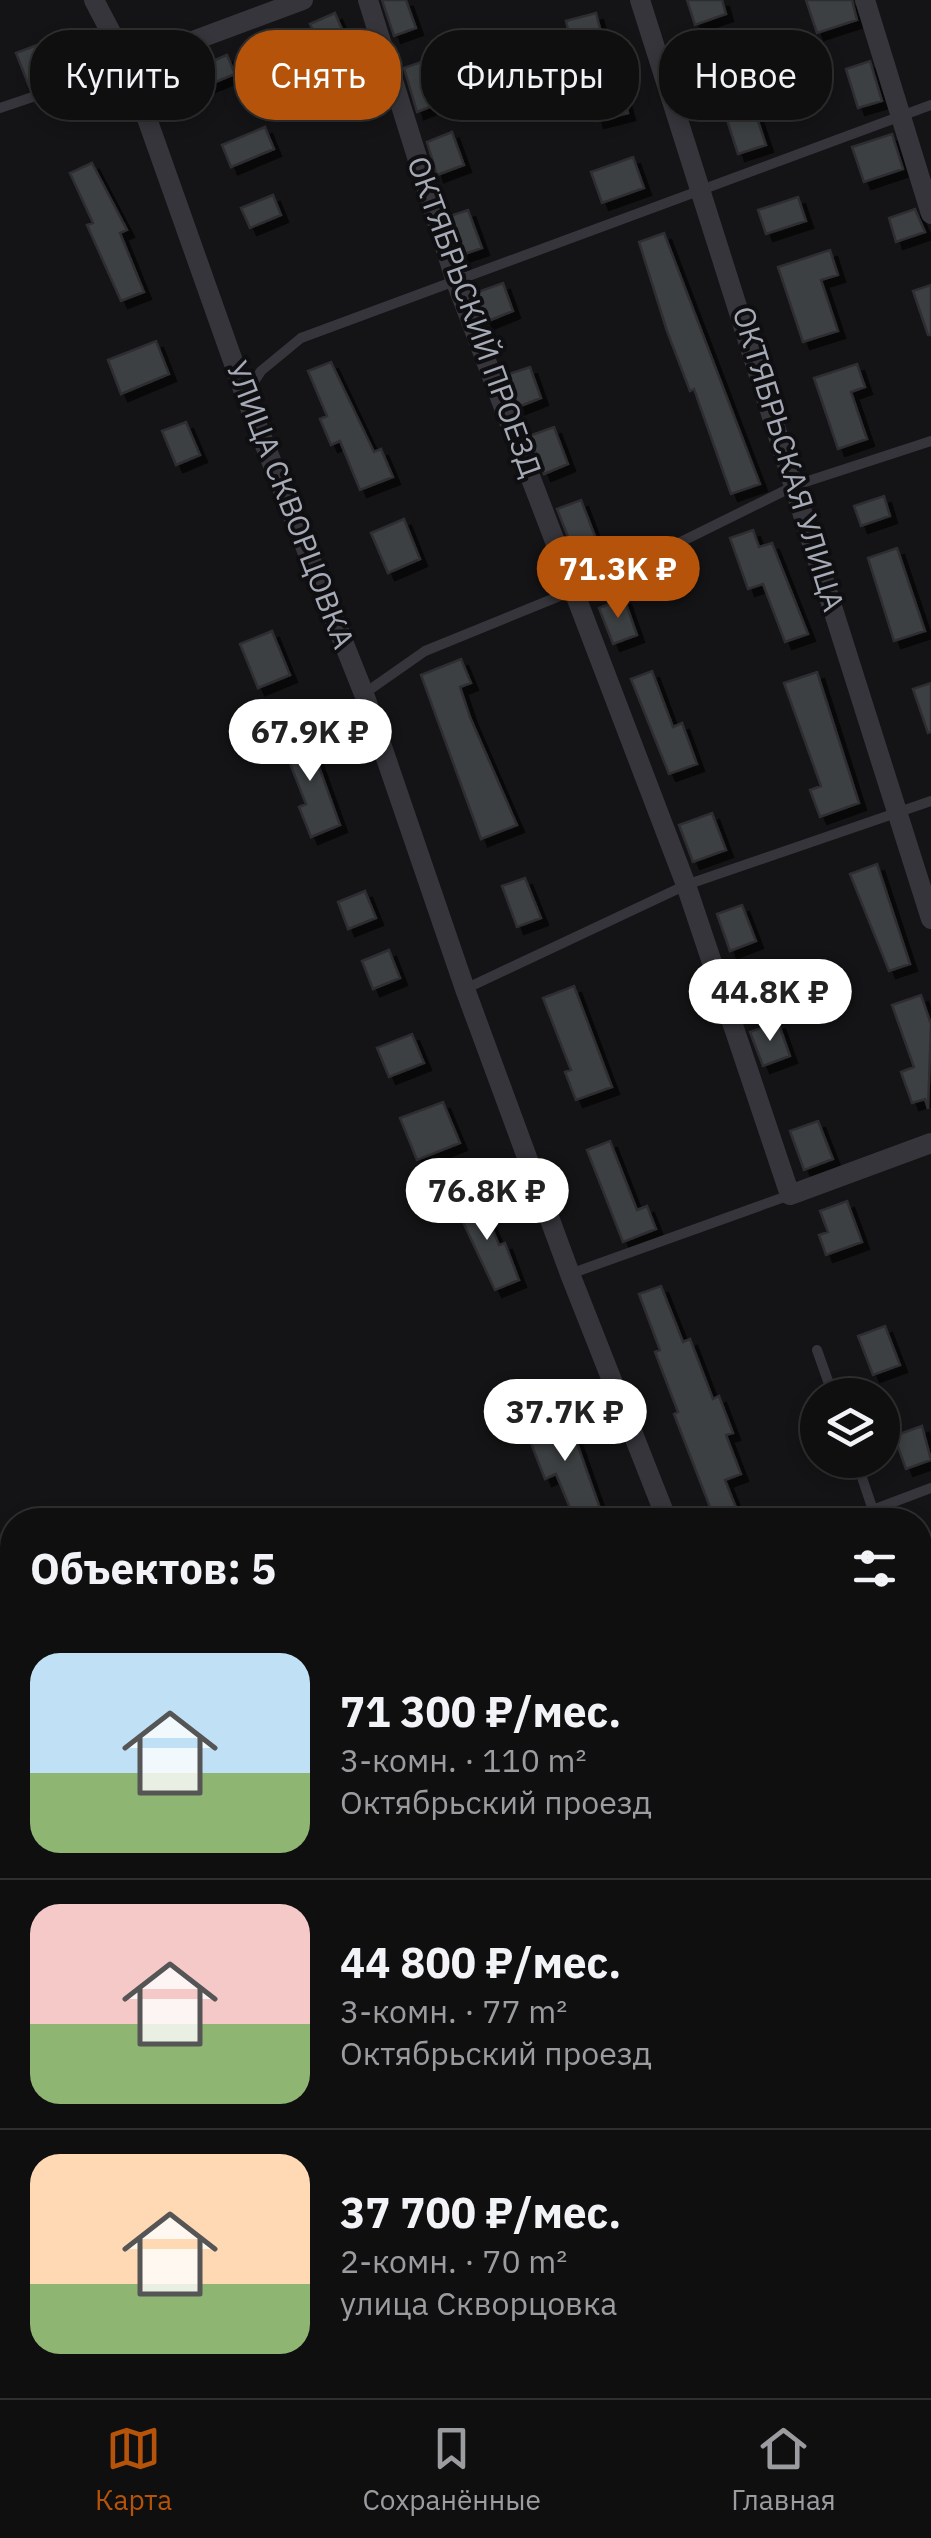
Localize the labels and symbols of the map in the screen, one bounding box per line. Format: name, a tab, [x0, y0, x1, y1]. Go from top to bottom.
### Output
street label: ОКТЯБРЬСКИЙ ПРОЕЗД	[399, 151, 552, 482]
street label: ОКТЯБРЬСКАЯ УЛИЦА	[724, 301, 854, 616]
street label: УЛИЦА СКВОРЦОВКА	[219, 355, 364, 654]
pin: 71.3K ₽	[526, 536, 710, 621]
pin: 67.9K ₽	[218, 699, 402, 784]
pin: 44.8K ₽	[678, 959, 862, 1044]
pin: 76.8K ₽	[395, 1158, 579, 1243]
pin: 37.7K ₽	[473, 1379, 657, 1464]

